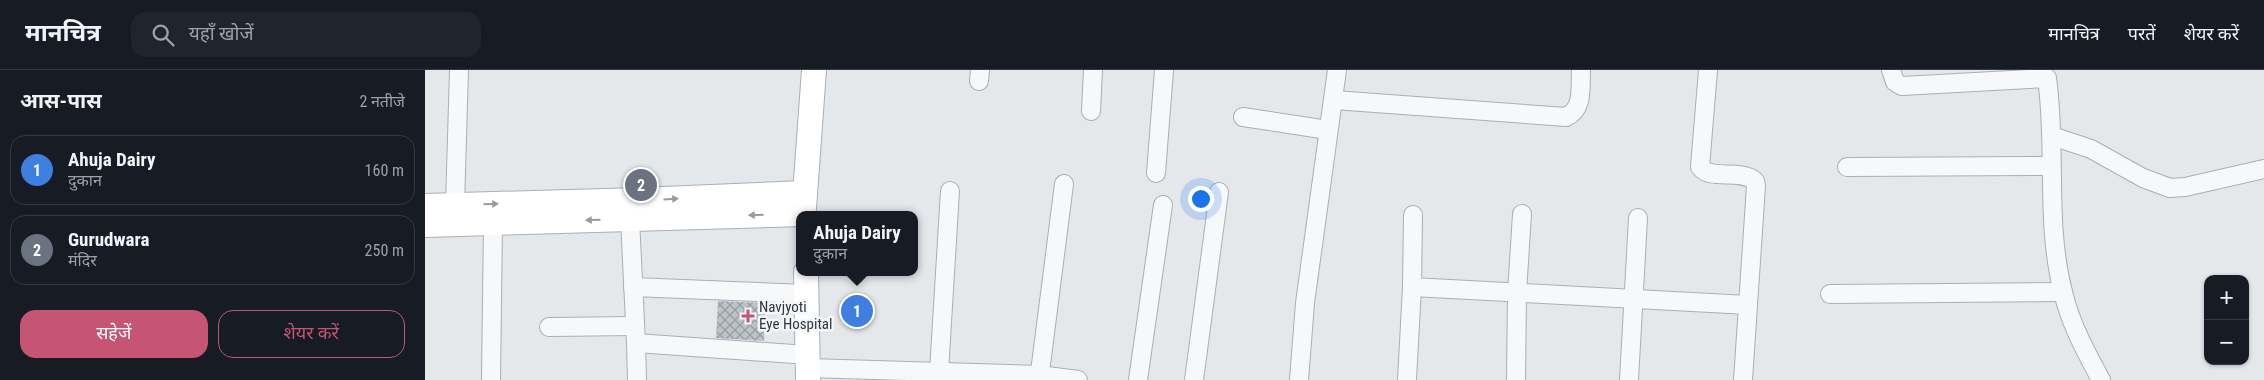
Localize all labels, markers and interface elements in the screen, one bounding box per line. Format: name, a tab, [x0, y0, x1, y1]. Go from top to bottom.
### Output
search box	[131, 12, 481, 57]
text: मानचित्र	[25, 19, 101, 47]
icon: search	[149, 21, 177, 49]
text: यहाँ खोजें	[189, 22, 254, 45]
text: मानचित्र	[2048, 23, 2100, 44]
text: परतें	[2128, 23, 2156, 44]
text: शेयर करें	[2184, 23, 2239, 44]
text: आस-पास	[20, 89, 102, 113]
text: 2 नतीजे	[359, 92, 405, 111]
text: Ahuja Dairy	[68, 148, 155, 171]
text: 1	[33, 161, 41, 180]
text: 160 m	[365, 161, 404, 180]
pin: 2	[625, 166, 657, 204]
text: दुकान	[68, 171, 102, 190]
your location	[1188, 186, 1214, 212]
one-way arrow	[663, 194, 679, 202]
one-way arrow	[483, 200, 499, 208]
popup	[796, 211, 918, 276]
one-way arrow	[747, 212, 763, 220]
one-way arrow	[585, 216, 601, 224]
text: Ahuja Dairy	[813, 221, 901, 244]
text: Gurudwara	[68, 228, 149, 251]
text: 2	[33, 241, 41, 260]
text: 250 m	[365, 241, 404, 260]
text: दुकान	[813, 244, 847, 263]
text: मंदिर	[68, 251, 97, 270]
map controls	[2204, 275, 2249, 365]
button: +	[2204, 275, 2249, 320]
pin: 1	[841, 292, 873, 330]
place label: Navjyoti Eye Hospital	[759, 298, 832, 333]
marker: Navjyoti Eye Hospital	[741, 309, 755, 323]
button: सहेजें	[20, 310, 208, 358]
button: शेयर करें	[218, 310, 405, 358]
button: −	[2204, 320, 2249, 365]

